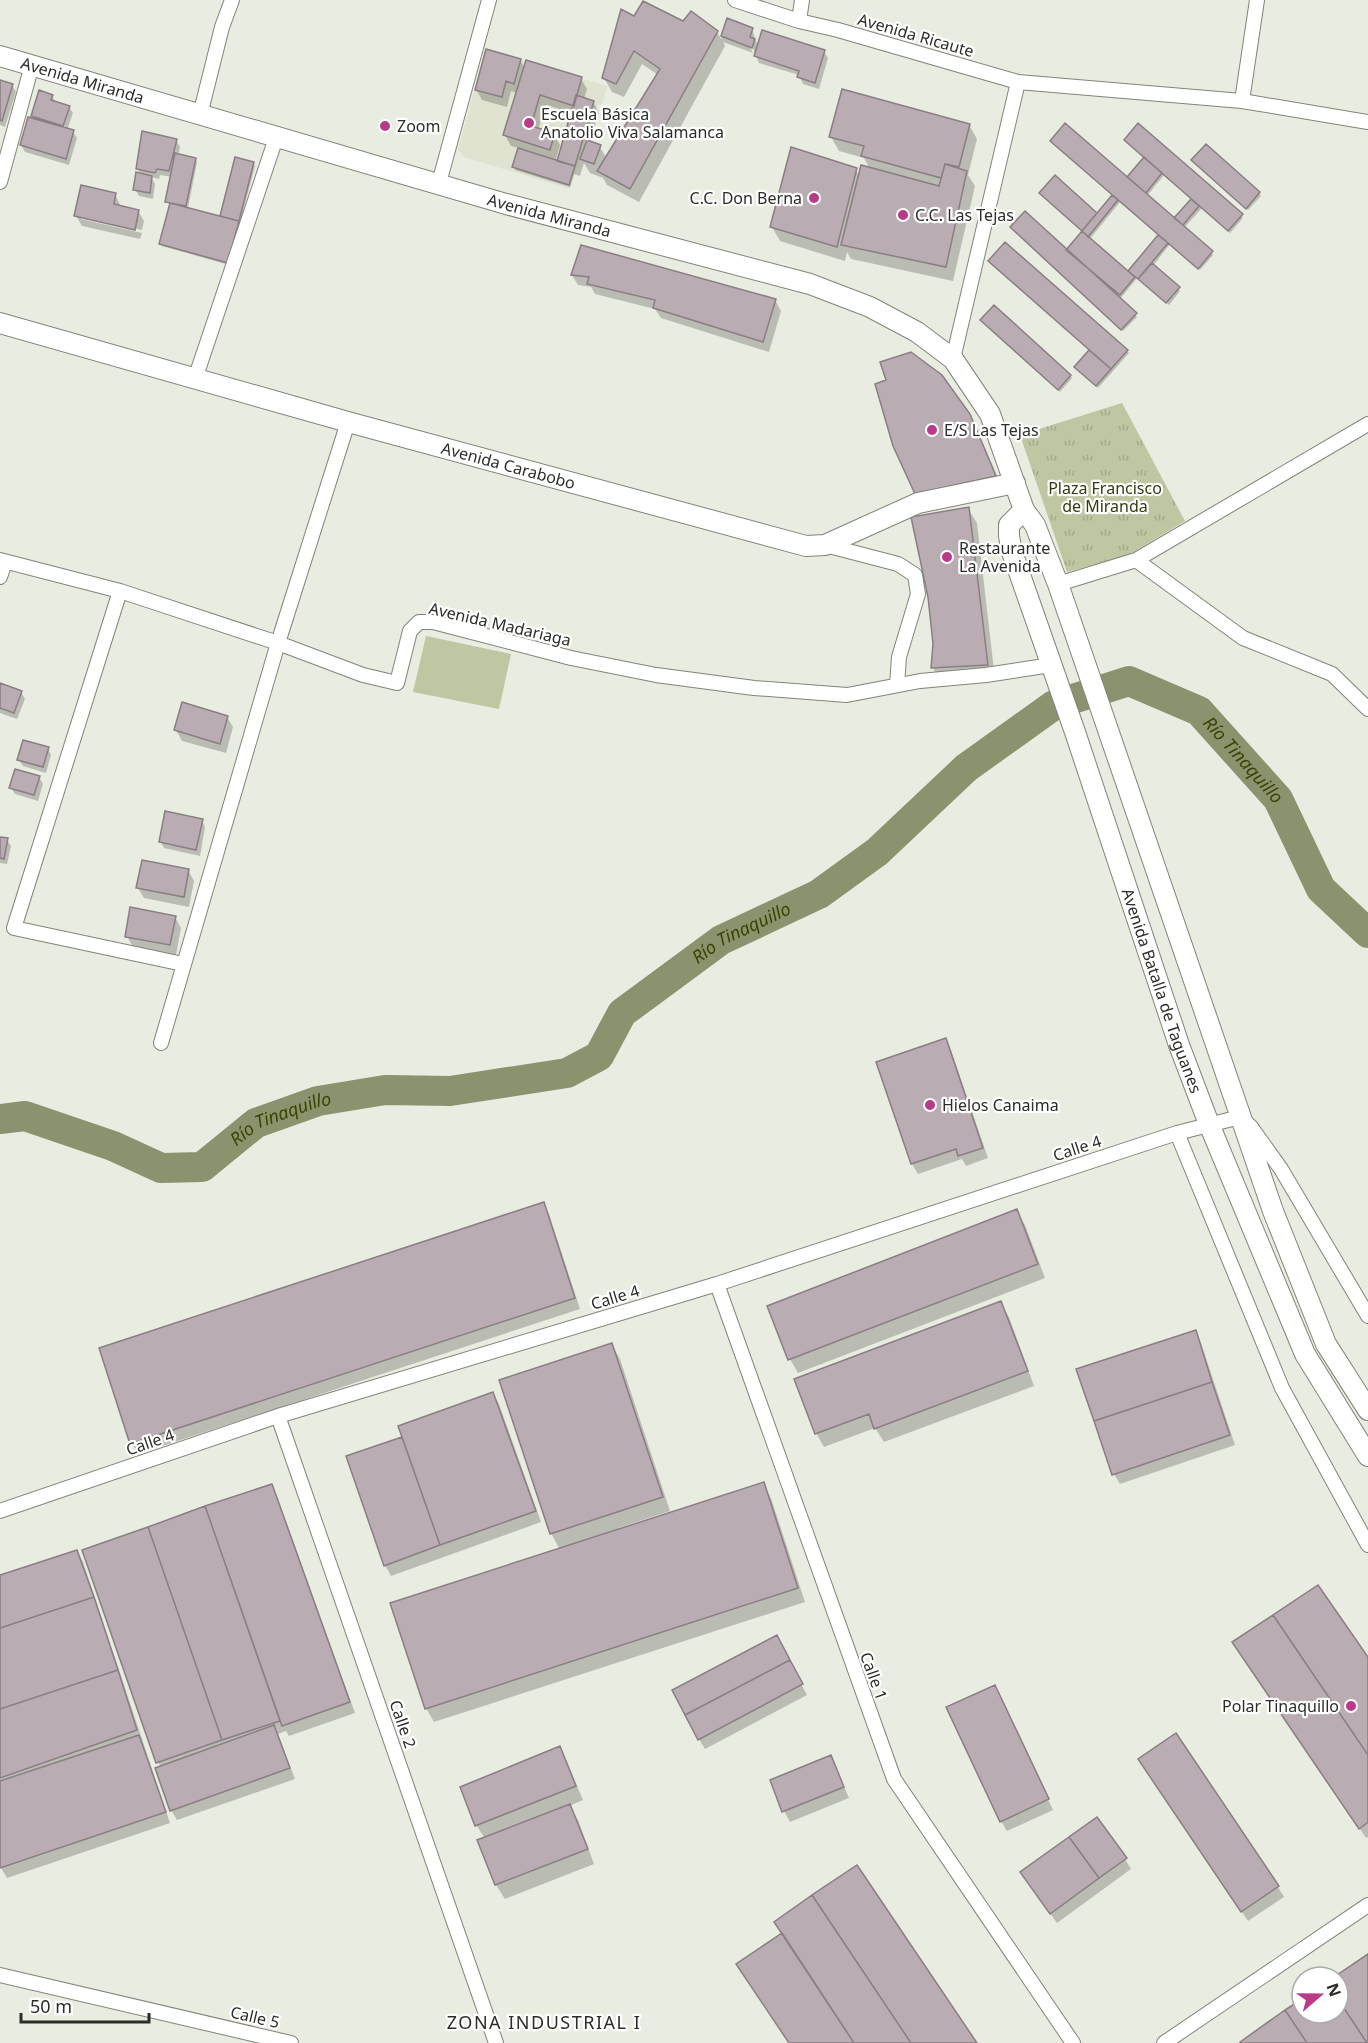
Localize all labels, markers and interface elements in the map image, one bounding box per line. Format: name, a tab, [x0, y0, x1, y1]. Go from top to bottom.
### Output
street label: Avenida Ricaute	[855, 8, 977, 62]
street label: Avenida Miranda	[18, 52, 147, 109]
place label: Escuela Básica Anatolio Viva Salamanca	[541, 103, 724, 143]
place label: Zoom	[397, 115, 440, 137]
marker: Escuela Básica Anatolio Viva Salamanca	[522, 116, 536, 130]
marker: Zoom	[378, 119, 392, 133]
place label: C.C. Don Berna	[690, 187, 802, 209]
street label: Avenida Miranda	[485, 188, 614, 242]
marker: C.C. Don Berna	[807, 191, 821, 205]
place label: C.C. Las Tejas	[915, 204, 1014, 226]
marker: C.C. Las Tejas	[896, 208, 910, 222]
place label: E/S Las Tejas	[944, 419, 1039, 441]
marker: E/S Las Tejas	[925, 423, 939, 437]
street label: Avenida Carabobo	[439, 437, 578, 494]
park label: Plaza Francisco de Miranda	[1048, 477, 1162, 517]
place label: Restaurante La Avenida	[959, 537, 1050, 577]
marker: Restaurante La Avenida	[940, 550, 954, 564]
street label: Avenida Madariaga	[427, 597, 573, 651]
water label: Río Tinaquillo	[1198, 711, 1289, 808]
street label: Avenida Batalla de Taguanes	[1117, 885, 1207, 1096]
water label: Río Tinaquillo	[687, 896, 794, 969]
water label: Río Tinaquillo	[224, 1086, 333, 1151]
place label: Hielos Canaima	[942, 1094, 1059, 1116]
marker: Hielos Canaima	[923, 1098, 937, 1112]
street label: Calle 4	[1050, 1130, 1104, 1166]
street label: Calle 4	[588, 1279, 642, 1315]
street label: Calle 4	[123, 1424, 177, 1460]
street label: Calle 1	[855, 1649, 893, 1703]
place label: Polar Tinaquillo	[1222, 1695, 1339, 1717]
street label: Calle 2	[385, 1697, 421, 1751]
marker: Polar Tinaquillo	[1344, 1699, 1358, 1713]
north arrow	[1290, 1965, 1350, 2025]
text: N	[1322, 1980, 1347, 2000]
scale bar	[21, 1986, 148, 2024]
text: 50 m	[30, 1994, 72, 2018]
street label: Calle 5	[228, 2001, 282, 2033]
district label: ZONA INDUSTRIAL I	[447, 2010, 641, 2034]

